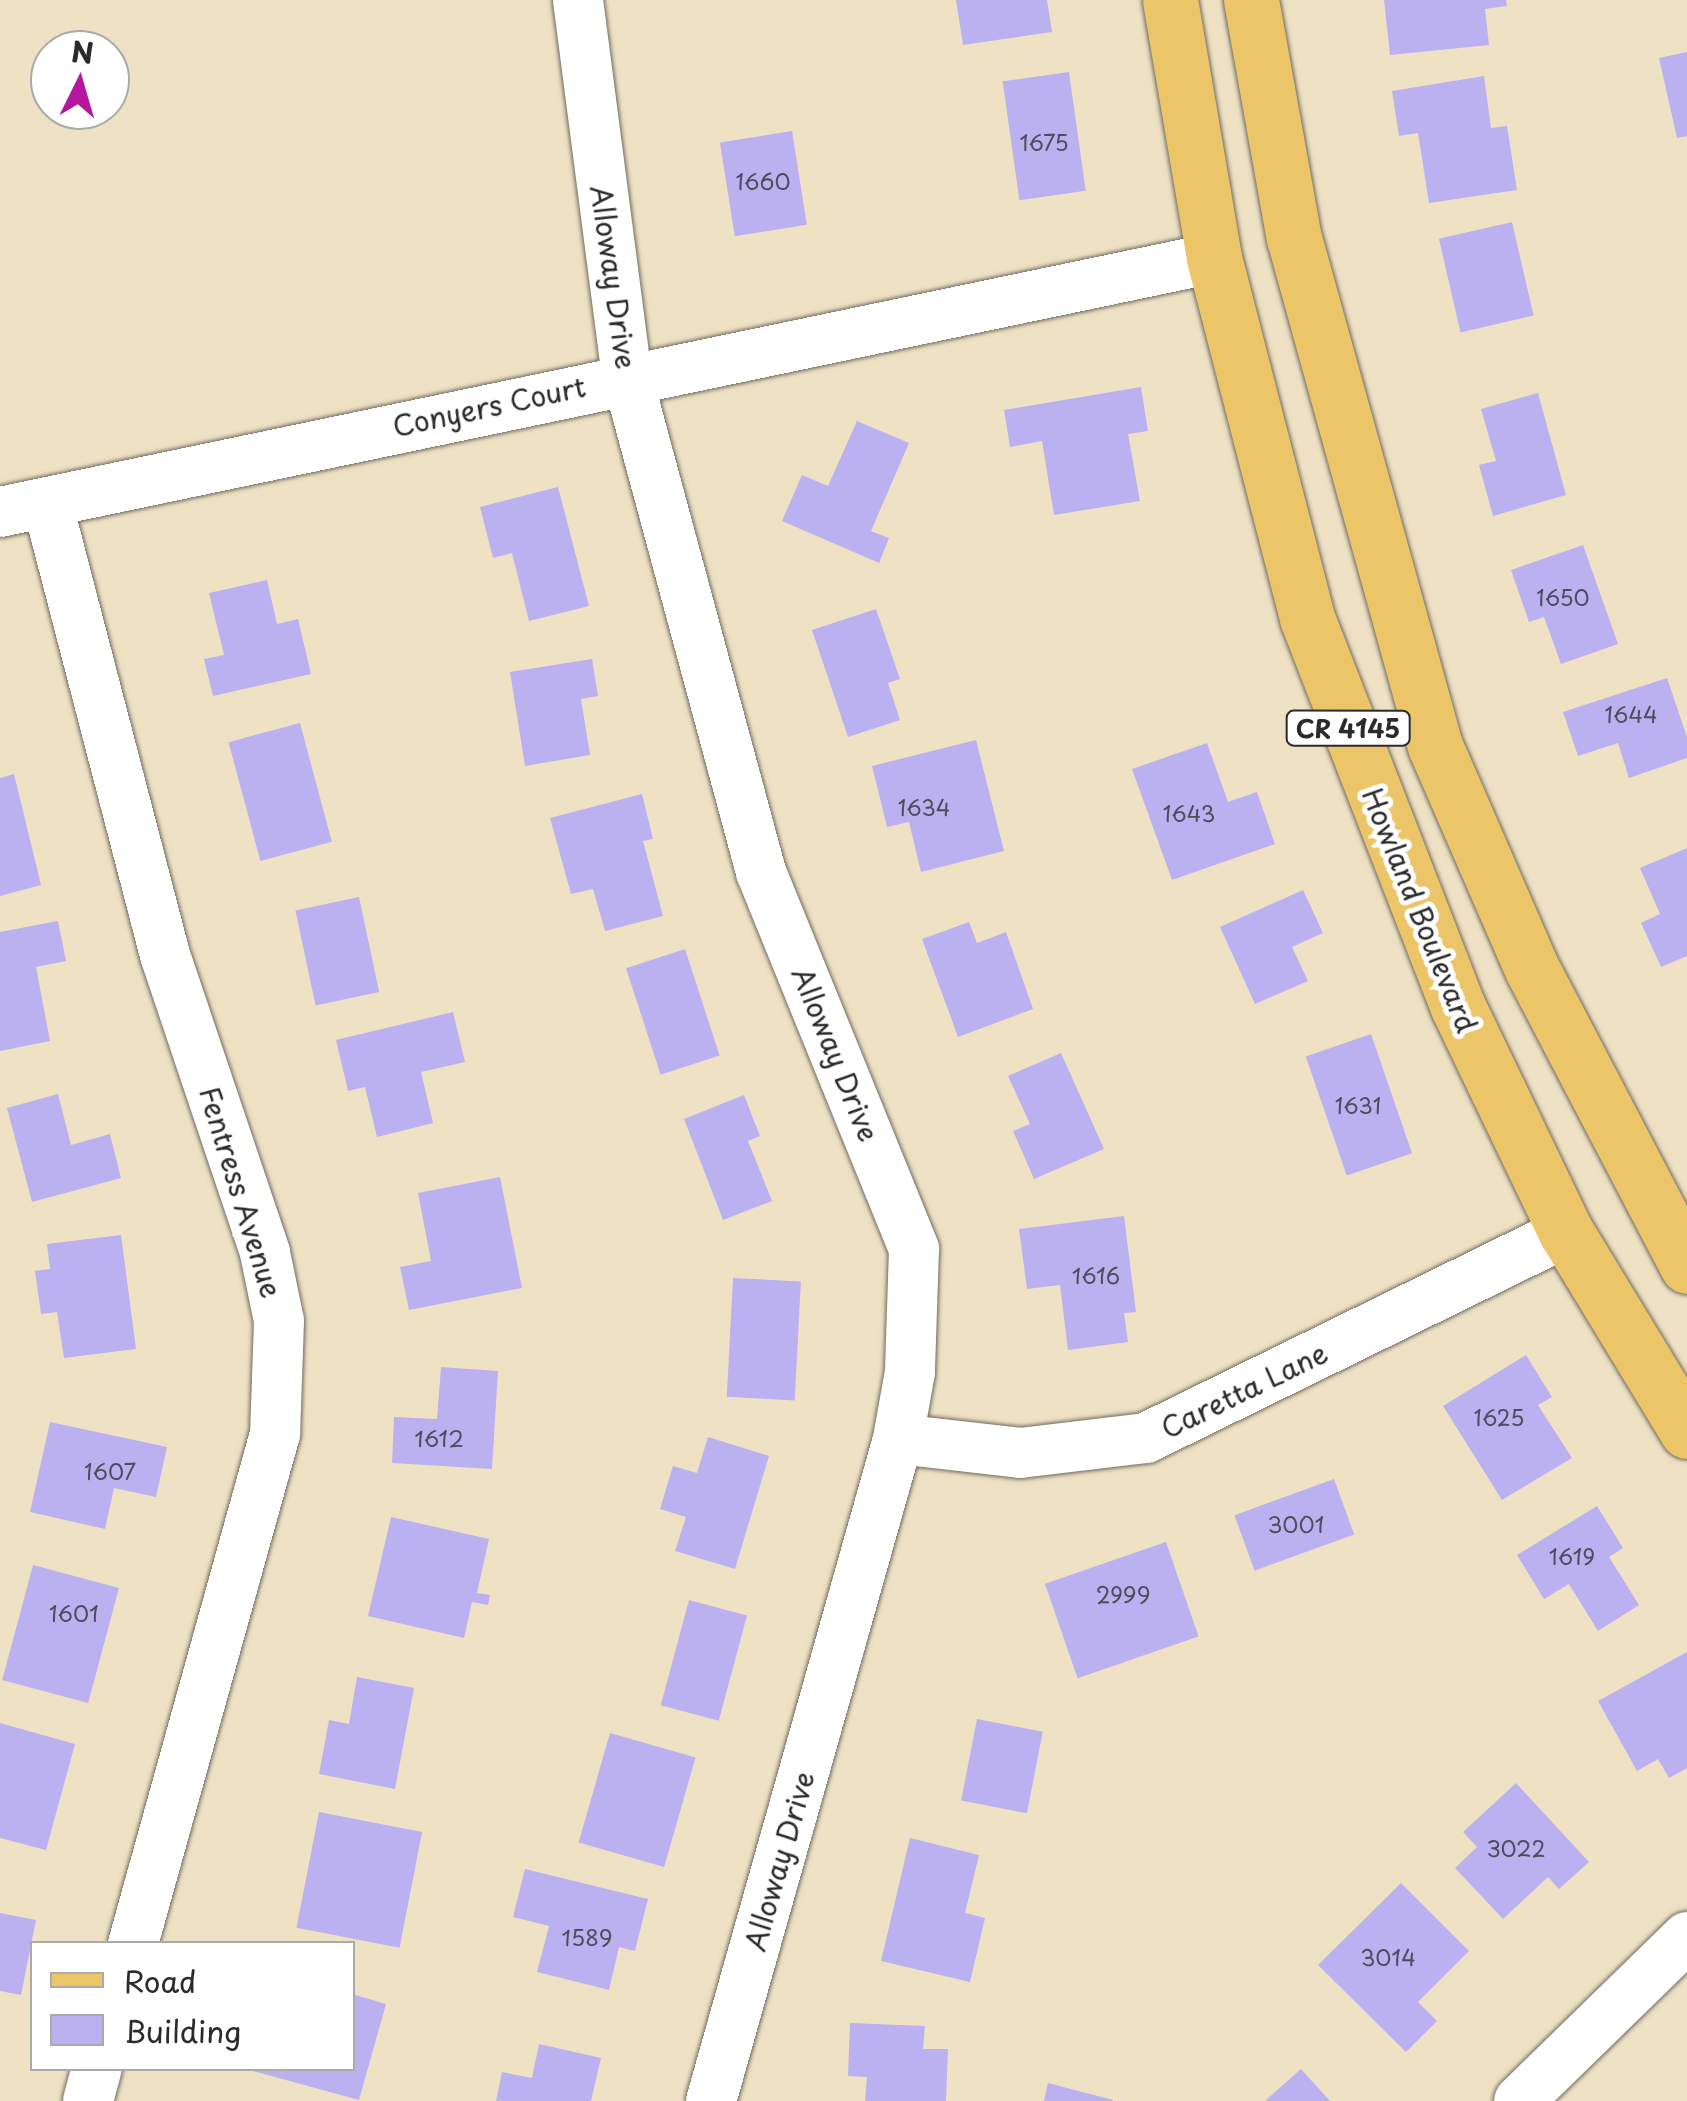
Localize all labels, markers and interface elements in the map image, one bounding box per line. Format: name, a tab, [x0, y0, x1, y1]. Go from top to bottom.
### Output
text: N	[70, 29, 95, 74]
north arrow	[30, 30, 130, 130]
house number: 1675	[1019, 129, 1069, 155]
house number: 1660	[735, 168, 791, 194]
street label: Alloway Drive	[584, 182, 644, 372]
street label: Conyers Court	[390, 369, 588, 443]
house number: 1650	[1536, 584, 1590, 610]
house number: 1644	[1604, 701, 1658, 727]
road number: CR 4145	[1283, 708, 1413, 748]
street label: Howland Boulevard	[1355, 782, 1485, 1038]
house number: 1634	[898, 794, 950, 820]
house number: 1643	[1163, 800, 1215, 826]
street label: Alloway Drive	[785, 961, 887, 1147]
street label: Fentress Avenue	[193, 1083, 289, 1301]
house number: 1631	[1335, 1092, 1381, 1118]
house number: 1616	[1072, 1262, 1120, 1288]
street label: Caretta Lane	[1155, 1335, 1333, 1445]
house number: 1625	[1474, 1404, 1524, 1430]
house number: 1612	[414, 1425, 464, 1451]
house number: 1607	[84, 1458, 136, 1484]
house number: 3001	[1267, 1511, 1325, 1537]
house number: 1619	[1549, 1543, 1595, 1569]
house number: 2999	[1096, 1581, 1150, 1607]
house number: 1601	[49, 1600, 99, 1626]
street label: Alloway Drive	[737, 1767, 821, 1955]
house number: 3022	[1486, 1835, 1546, 1861]
house number: 1589	[562, 1924, 612, 1950]
legend	[30, 1941, 355, 2071]
house number: 3014	[1360, 1944, 1416, 1970]
text: Road	[124, 1958, 197, 2003]
text: Building	[124, 2008, 241, 2053]

